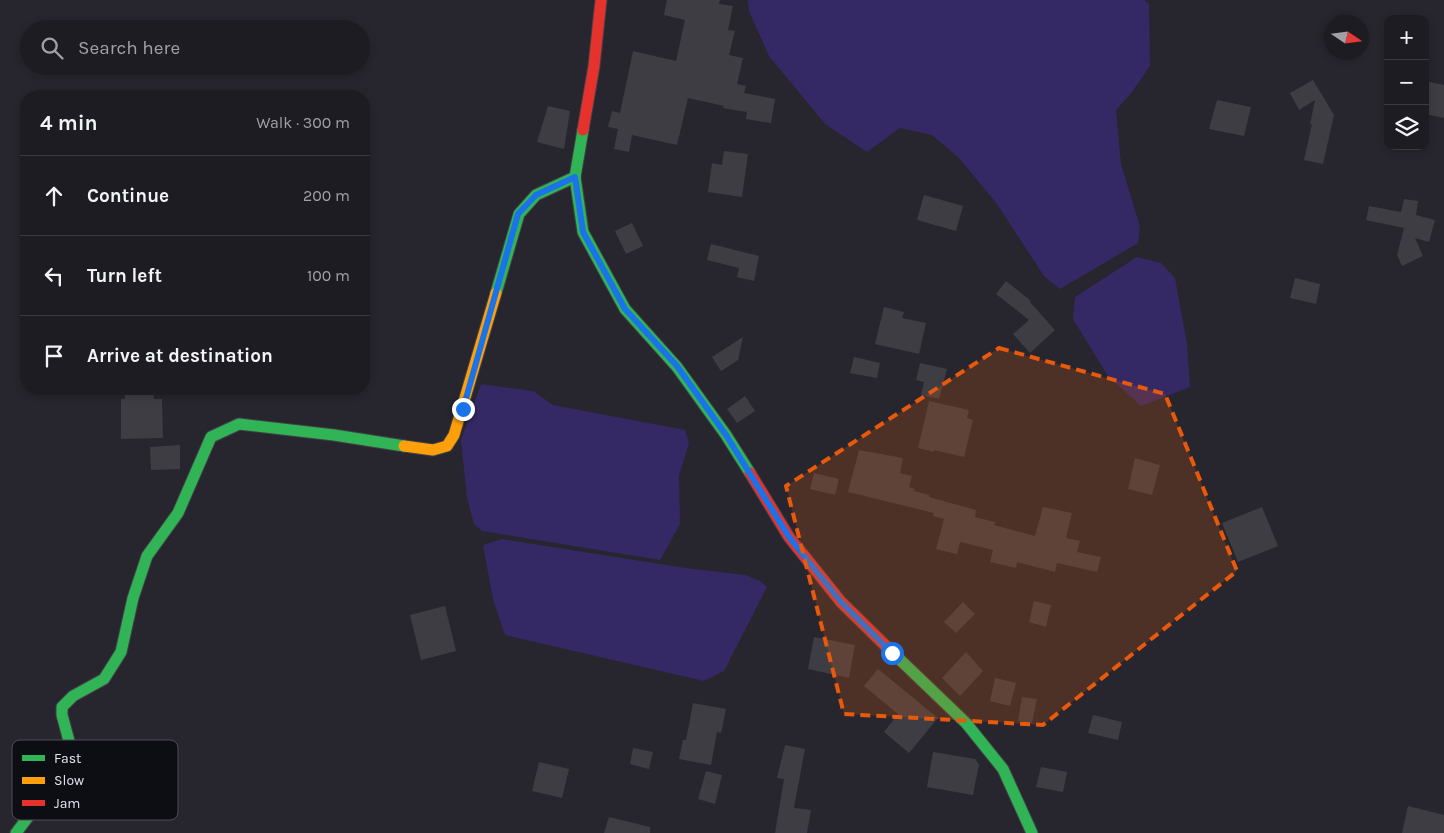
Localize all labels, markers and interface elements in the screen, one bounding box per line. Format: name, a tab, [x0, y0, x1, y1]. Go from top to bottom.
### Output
north arrow	[1324, 15, 1369, 60]
map controls	[1384, 15, 1429, 150]
button: +	[1384, 15, 1429, 60]
search box	[20, 20, 370, 75]
icon: search	[38, 34, 66, 62]
text: Search here	[78, 37, 180, 59]
button: −	[1384, 60, 1429, 105]
button: layers	[1384, 105, 1429, 150]
text: 4 min	[40, 111, 98, 135]
text: Walk · 300 m	[256, 113, 350, 132]
icon: ahead	[40, 182, 68, 210]
text: Continue	[87, 185, 169, 207]
text: 200 m	[303, 186, 350, 205]
icon: left	[40, 262, 68, 290]
text: Turn left	[87, 265, 162, 287]
text: 100 m	[307, 266, 350, 285]
icon: arrive	[40, 342, 68, 370]
text: Arrive at destination	[87, 345, 273, 367]
route end	[452, 398, 475, 421]
route start	[881, 642, 904, 665]
legend	[12, 740, 178, 820]
text: Fast	[54, 750, 81, 767]
text: Slow	[54, 772, 84, 789]
text: Jam	[54, 795, 80, 812]

